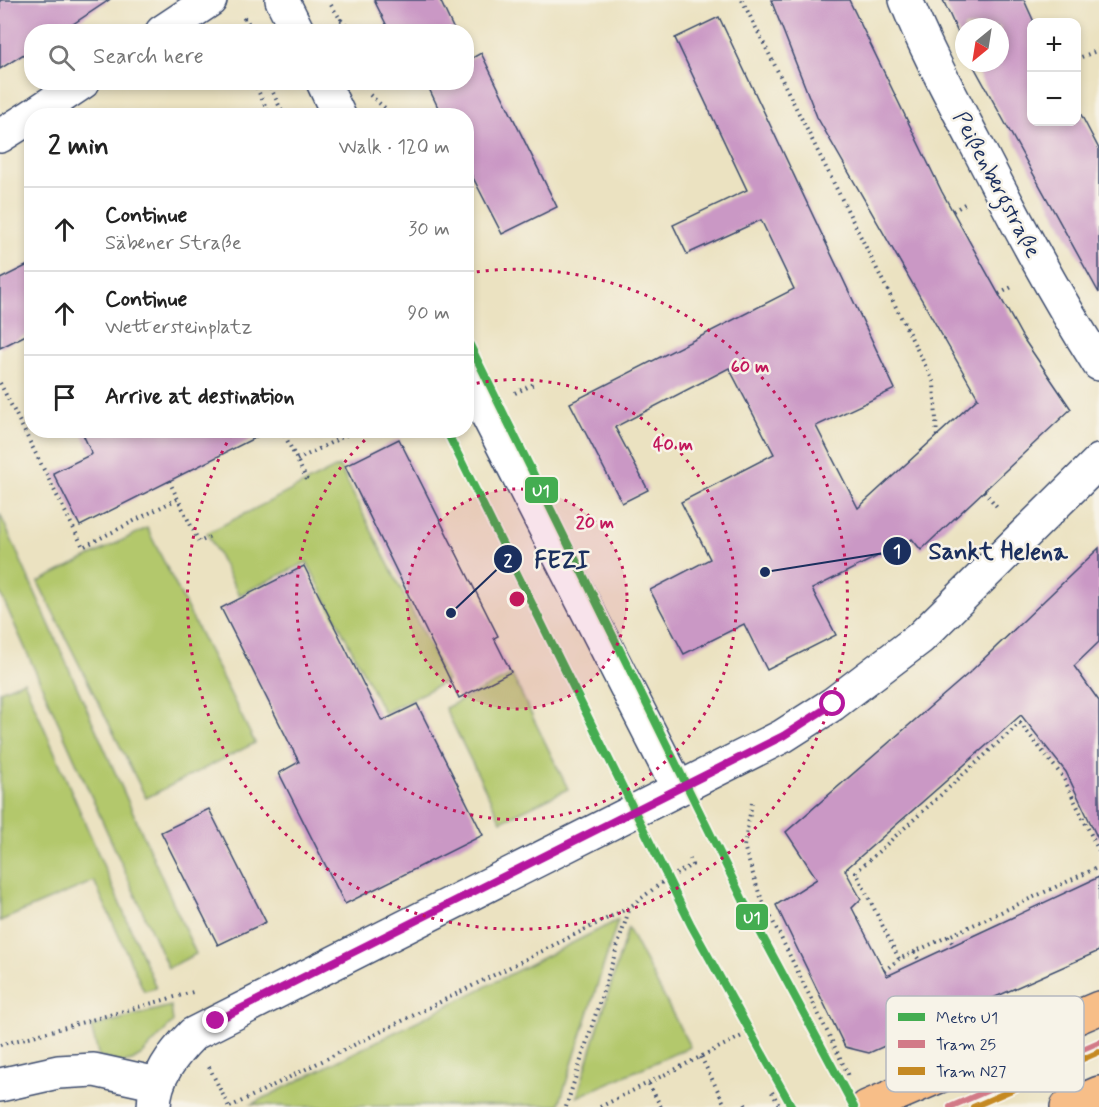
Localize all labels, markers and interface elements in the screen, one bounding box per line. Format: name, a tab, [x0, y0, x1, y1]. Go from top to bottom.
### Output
north arrow	[955, 18, 1009, 72]
map controls	[1027, 18, 1081, 126]
button: +	[1027, 18, 1081, 72]
search box	[24, 24, 474, 90]
icon: search	[45, 41, 78, 74]
text: Search here	[93, 43, 204, 71]
button: −	[1027, 72, 1081, 126]
street label: Peißenbergstraße	[943, 107, 1047, 265]
text: 2 min	[48, 130, 109, 164]
text: Walk · 120 m	[339, 134, 450, 161]
text: Continue	[105, 202, 187, 230]
icon: ahead	[48, 213, 81, 246]
text: 30 m	[408, 216, 450, 243]
text: Säbener Straße	[105, 230, 242, 257]
text: Continue	[105, 286, 187, 314]
icon: ahead	[48, 297, 81, 330]
text: 90 m	[407, 300, 450, 327]
text: Wettersteinplatz	[105, 314, 252, 341]
text: 60 m	[731, 355, 769, 379]
icon: arrive	[48, 381, 81, 414]
text: Arrive at destination	[105, 383, 295, 411]
text: 40 m	[653, 433, 693, 457]
line badge: U1	[524, 476, 559, 504]
text: U1	[532, 481, 550, 502]
text: 20 m	[576, 511, 614, 535]
callout: Sankt Helena	[882, 530, 1085, 572]
text: Sankt Helena	[928, 537, 1068, 568]
callout: FEZI	[493, 538, 602, 580]
text: 1	[893, 540, 901, 564]
text: FEZI	[534, 546, 590, 577]
text: 2	[504, 549, 513, 573]
centre of rings	[507, 589, 527, 609]
route start	[819, 690, 845, 716]
line badge: U1	[735, 903, 769, 931]
text: U1	[743, 908, 761, 929]
legend	[886, 996, 1084, 1092]
route end	[202, 1007, 228, 1033]
text: Metro U1	[936, 1008, 998, 1029]
text: Tram 25	[936, 1035, 996, 1056]
text: Tram N27	[936, 1062, 1006, 1083]

